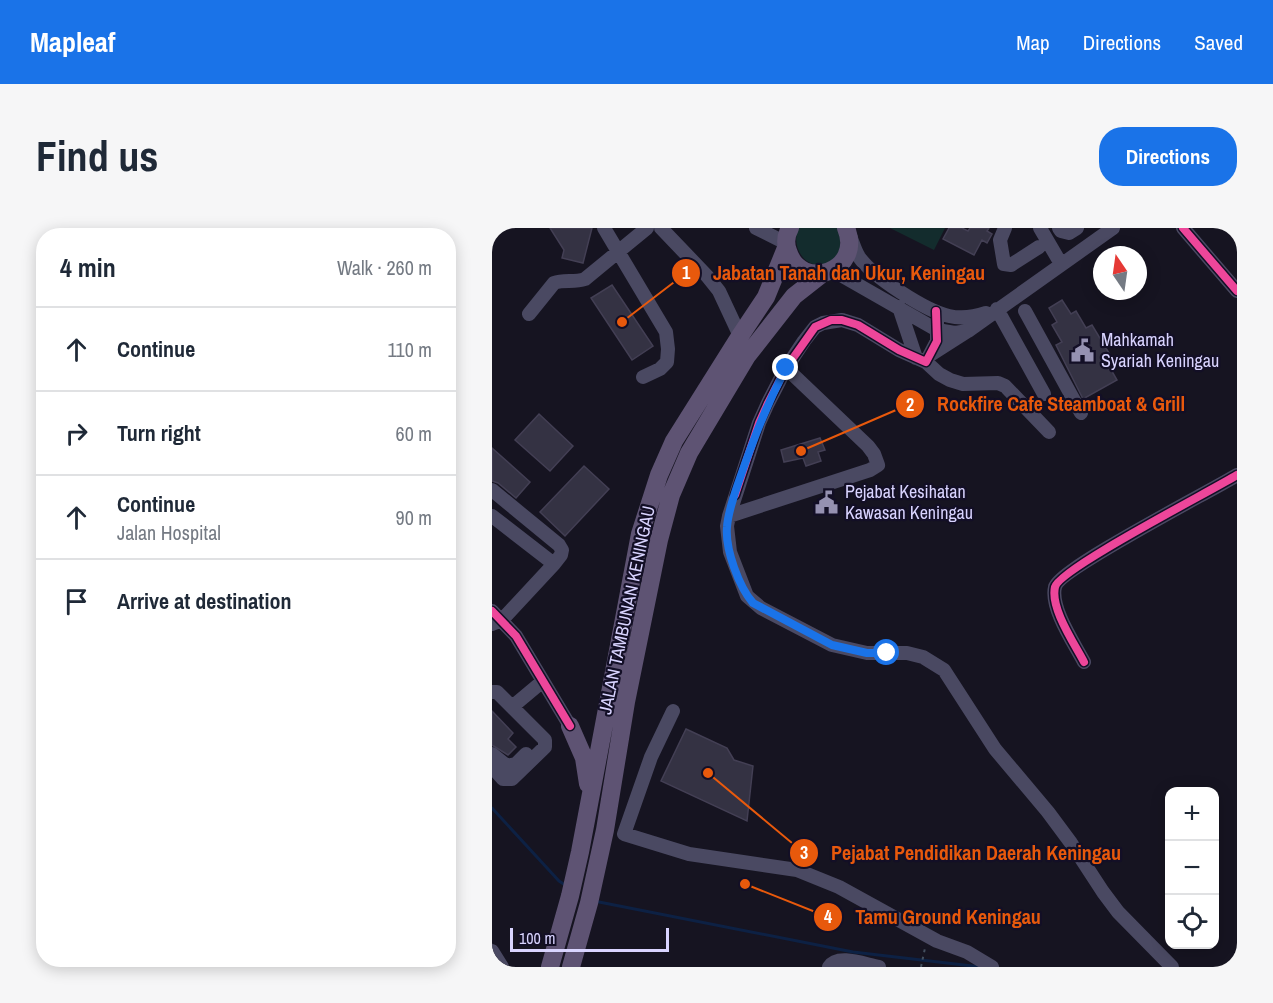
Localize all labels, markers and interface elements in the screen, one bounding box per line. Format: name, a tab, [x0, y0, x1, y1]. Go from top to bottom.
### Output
text: Mapleaf	[30, 23, 115, 61]
text: Map	[1016, 28, 1050, 57]
text: Directions	[1083, 28, 1161, 57]
text: Saved	[1194, 28, 1243, 57]
button: Directions	[1099, 127, 1237, 186]
text: Find us	[36, 128, 158, 184]
north arrow	[1093, 246, 1147, 300]
text: 4 min	[60, 250, 116, 285]
text: Walk · 260 m	[337, 254, 432, 281]
callout: Jabatan Tanah dan Ukur, Keningau	[671, 254, 997, 292]
text: Jabatan Tanah dan Ukur, Keningau	[713, 259, 985, 286]
text: 1	[682, 260, 691, 285]
place label: Mahkamah Syariah Keningau	[1101, 327, 1219, 373]
icon: ahead	[60, 333, 93, 366]
text: Continue	[117, 334, 195, 364]
text: 110 m	[388, 336, 432, 363]
public building icon: Mahkamah Syariah Keningau	[1070, 337, 1096, 363]
route end	[772, 354, 798, 380]
callout: Rockfire Cafe Steamboat & Grill	[895, 385, 1197, 423]
text: Rockfire Cafe Steamboat & Grill	[937, 390, 1185, 417]
text: 2	[906, 392, 914, 417]
icon: right	[60, 417, 93, 450]
text: Turn right	[117, 418, 201, 448]
text: 60 m	[396, 420, 432, 447]
place label: Pejabat Kesihatan Kawasan Keningau	[845, 479, 973, 525]
text: Continue	[117, 489, 195, 519]
public building icon: Pejabat Kesihatan Kawasan Keningau	[814, 489, 840, 515]
icon: ahead	[60, 501, 93, 534]
street label: JALAN TAMBUNAN KENINGAU	[592, 503, 661, 717]
text: 90 m	[396, 504, 432, 531]
text: Jalan Hospital	[117, 519, 221, 546]
icon: arrive	[60, 585, 93, 618]
text: Arrive at destination	[117, 586, 291, 616]
route start	[873, 639, 899, 665]
map controls	[1165, 787, 1219, 949]
button: +	[1165, 787, 1219, 841]
callout: Pejabat Pendidikan Daerah Keningau	[789, 834, 1133, 872]
text: Pejabat Pendidikan Daerah Keningau	[831, 839, 1121, 866]
text: 3	[800, 840, 808, 865]
button: −	[1165, 841, 1219, 895]
button: locate	[1165, 895, 1219, 949]
callout: Tamu Ground Keningau	[813, 898, 1052, 936]
text: Tamu Ground Keningau	[855, 903, 1041, 930]
text: 4	[824, 904, 833, 929]
scale bar	[510, 925, 669, 952]
text: 100 m	[519, 927, 555, 949]

